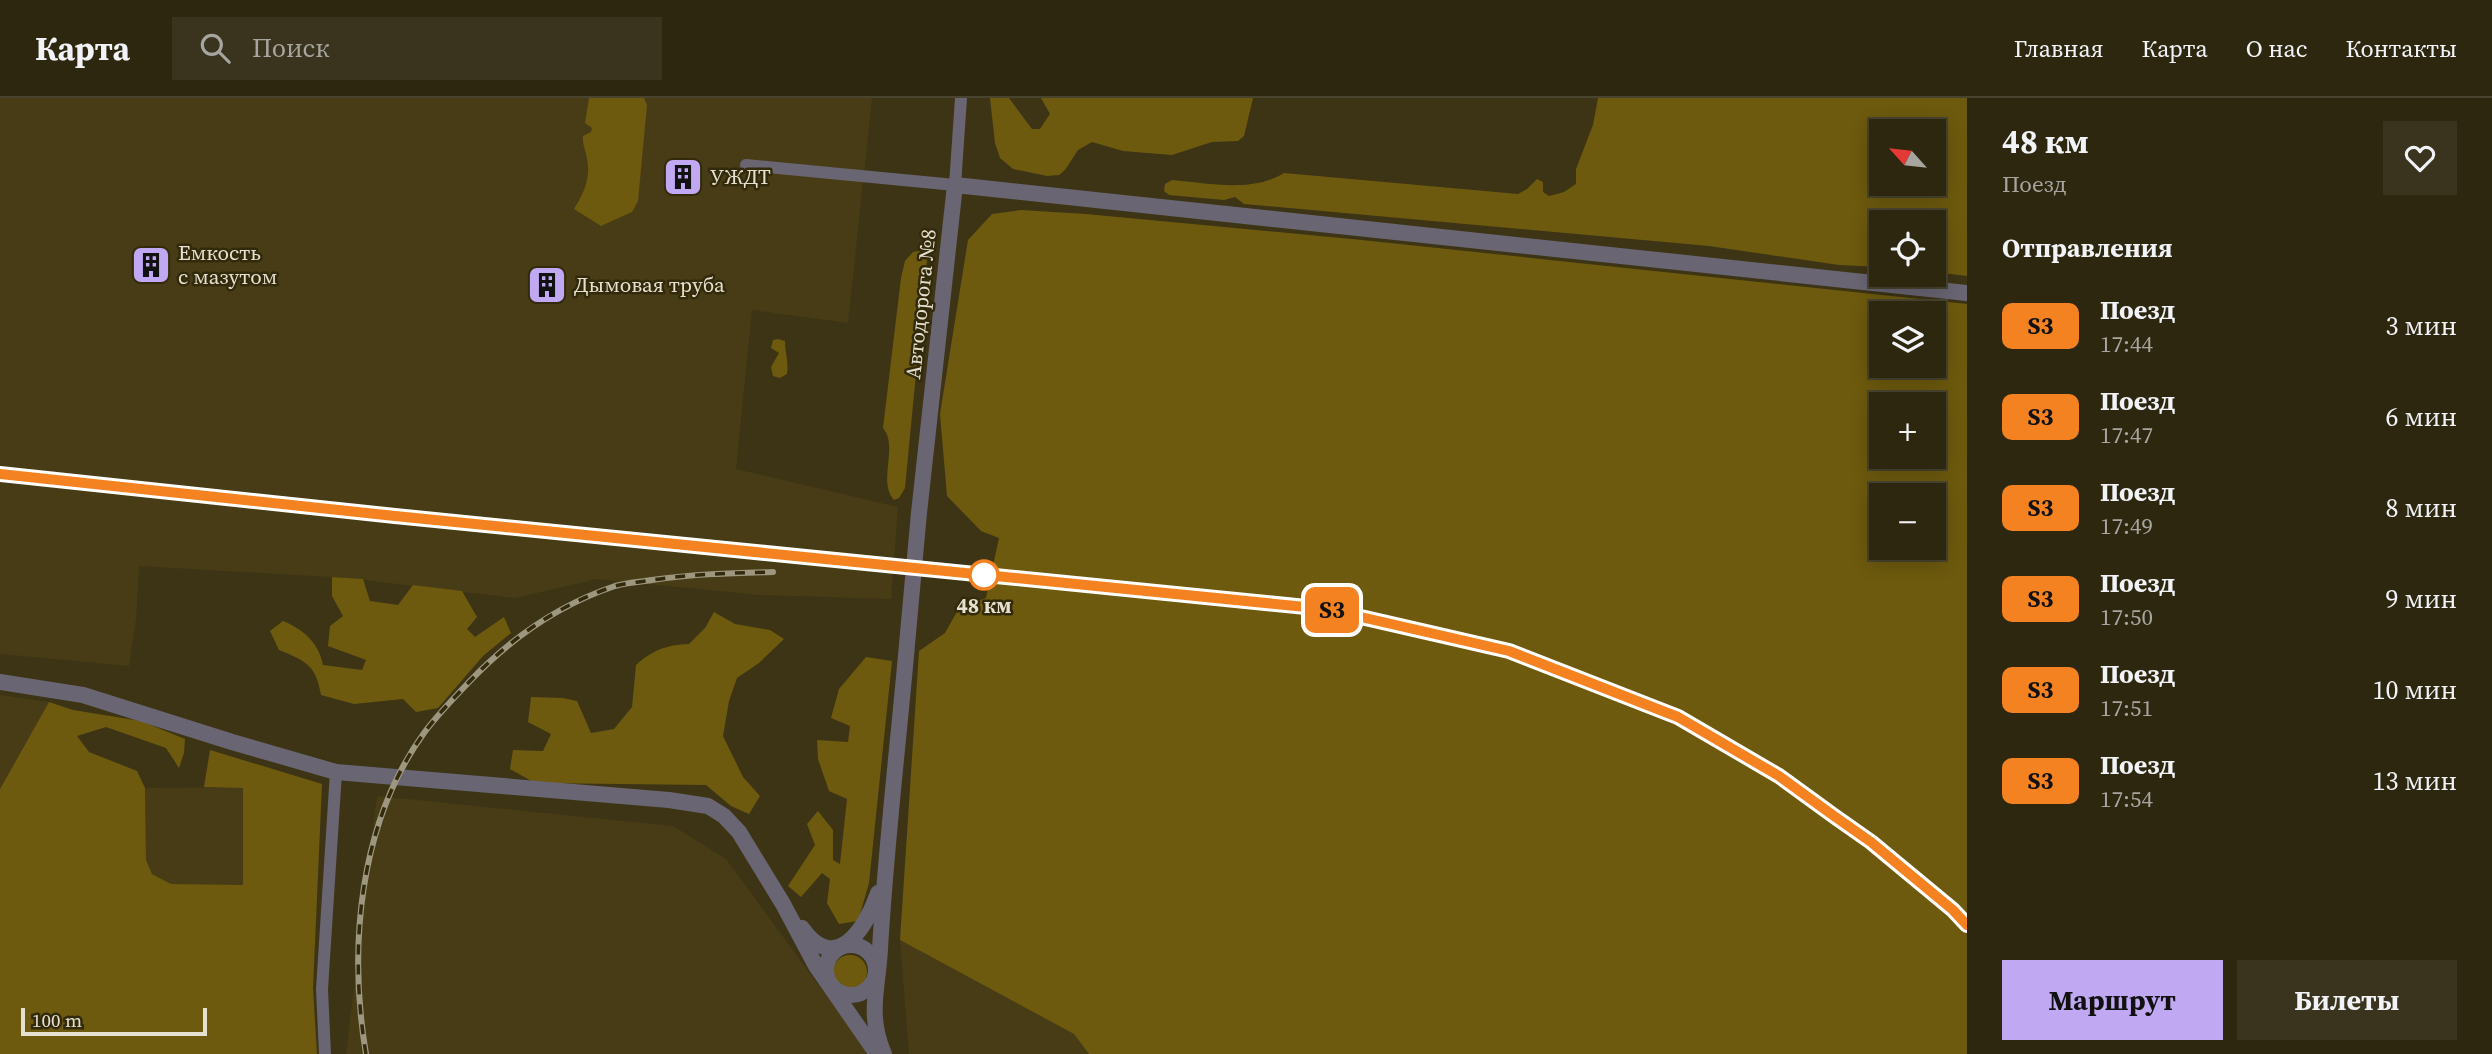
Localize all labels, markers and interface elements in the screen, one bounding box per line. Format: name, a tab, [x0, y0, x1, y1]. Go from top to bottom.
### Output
search box	[172, 17, 662, 80]
text: Карта	[35, 26, 130, 71]
icon: search	[196, 29, 234, 67]
text: Поиск	[252, 30, 330, 66]
text: Главная	[2014, 32, 2103, 65]
text: Карта	[2141, 32, 2208, 65]
text: О нас	[2246, 32, 2307, 65]
text: Контакты	[2345, 32, 2457, 65]
north arrow	[1869, 119, 1946, 196]
map controls	[1869, 119, 1946, 560]
text: 48 км	[2002, 119, 2089, 164]
button: heart	[2383, 121, 2457, 195]
building icon: УЖДТ	[662, 156, 704, 198]
place label: УЖДТ	[710, 162, 771, 191]
text: Поезд	[2002, 168, 2067, 200]
button: locate	[1869, 210, 1946, 287]
street label: Автодорога №8	[898, 228, 943, 380]
text: Отправления	[2002, 230, 2173, 266]
place label: Емкость с мазутом	[178, 238, 277, 291]
building icon: Емкость с мазутом	[130, 244, 172, 286]
building icon: Дымовая труба	[526, 264, 568, 306]
place label: Дымовая труба	[574, 270, 725, 299]
text: Поезд	[2100, 292, 2176, 328]
button: layers	[1869, 301, 1946, 378]
text: 3 мин	[2385, 308, 2457, 344]
text: S3	[2028, 309, 2054, 342]
text: 17:44	[2100, 328, 2153, 360]
text: Поезд	[2100, 383, 2176, 419]
button: +	[1869, 392, 1946, 469]
text: 6 мин	[2385, 399, 2457, 435]
text: S3	[2028, 400, 2054, 433]
text: 17:47	[2100, 419, 2153, 451]
text: Поезд	[2100, 474, 2176, 510]
button: −	[1869, 483, 1946, 560]
text: 8 мин	[2385, 490, 2457, 526]
text: S3	[2028, 491, 2054, 524]
text: 17:49	[2100, 510, 2153, 542]
marker: 48 км	[969, 560, 999, 590]
text: Поезд	[2100, 565, 2176, 601]
text: 9 мин	[2385, 581, 2457, 617]
text: S3	[2028, 582, 2054, 615]
line badge: S3	[1300, 587, 1364, 633]
place label: 48 км	[956, 591, 1012, 620]
text: S3	[1319, 593, 1345, 626]
text: 17:50	[2100, 601, 2153, 633]
text: Поезд	[2100, 656, 2176, 692]
text: 10 мин	[2372, 672, 2457, 708]
text: S3	[2028, 673, 2054, 706]
text: 17:51	[2100, 692, 2153, 724]
text: Поезд	[2100, 747, 2176, 783]
text: 13 мин	[2372, 763, 2457, 799]
text: S3	[2028, 764, 2054, 797]
text: 17:54	[2100, 783, 2153, 815]
button: Маршрут	[2002, 960, 2223, 1040]
button: Билеты	[2237, 960, 2457, 1040]
scale bar	[21, 1005, 206, 1037]
text: 100 m	[32, 1007, 82, 1033]

